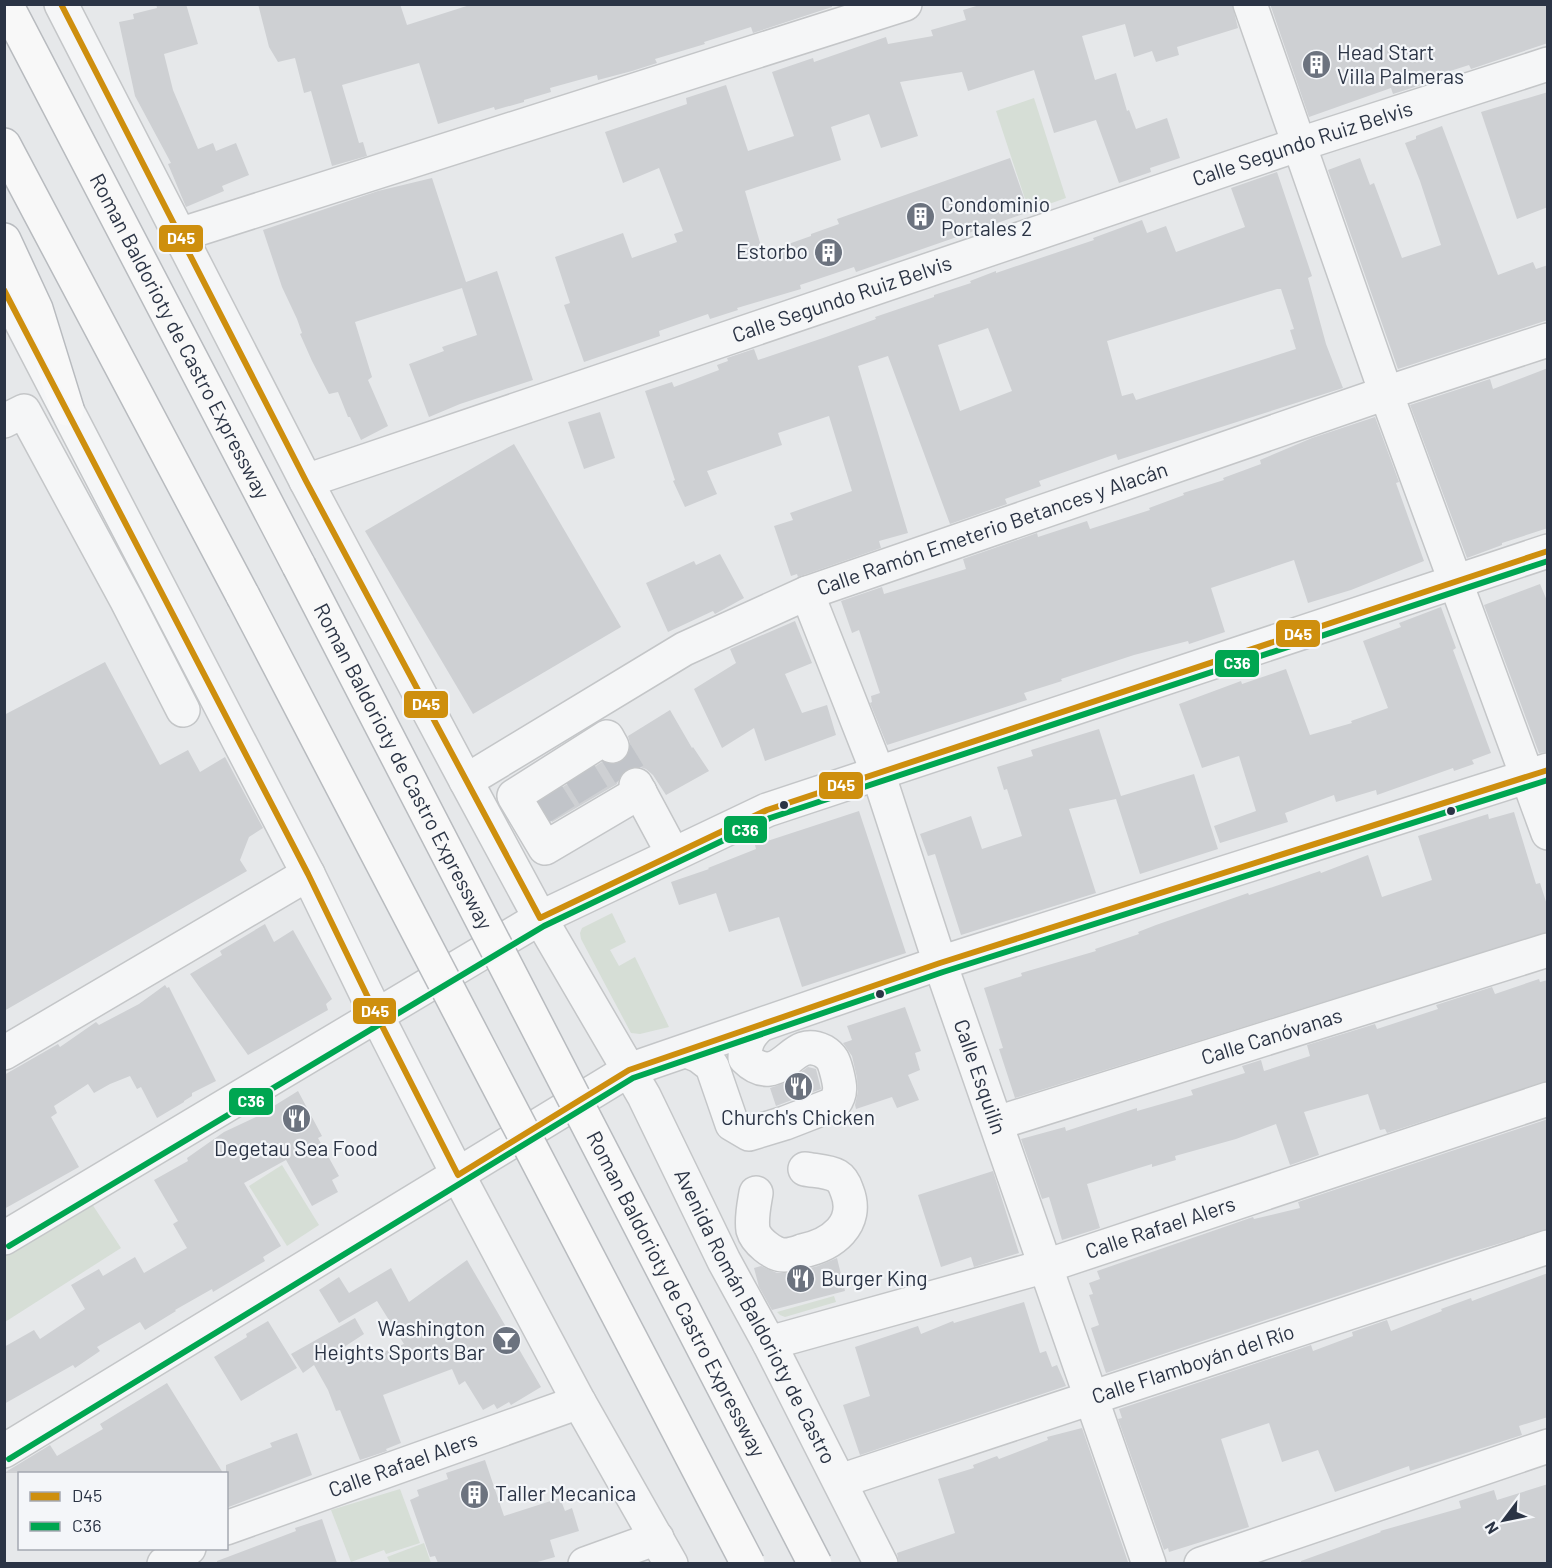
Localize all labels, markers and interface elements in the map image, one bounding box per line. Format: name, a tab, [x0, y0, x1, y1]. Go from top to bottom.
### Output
place label: Head Start Villa Palmeras	[1337, 39, 1464, 88]
building icon: Head Start Villa Palmeras	[1300, 49, 1332, 81]
street label: Calle Segundo Ruiz Belvis	[1189, 95, 1415, 191]
street label: Roman Baldorioty de Castro Expressway	[85, 169, 276, 503]
place label: Condominio Portales 2	[941, 191, 1050, 240]
building icon: Condominio Portales 2	[904, 201, 936, 233]
line badge: D45	[158, 224, 204, 253]
text: D45	[167, 228, 195, 247]
building icon: Estorbo	[813, 236, 845, 268]
place label: Estorbo	[736, 238, 808, 263]
street label: Calle Segundo Ruiz Belvis	[728, 249, 955, 347]
street label: Calle Ramón Emeterio Betances y Alacán	[813, 455, 1170, 600]
street label: Roman Baldorioty de Castro Expressway	[309, 599, 499, 934]
line badge: D45	[1275, 619, 1321, 648]
text: D45	[1284, 624, 1312, 643]
line badge: C36	[1214, 649, 1260, 678]
text: C36	[1224, 653, 1251, 672]
line badge: D45	[403, 690, 449, 719]
text: D45	[412, 694, 440, 713]
line badge: D45	[818, 771, 864, 800]
text: D45	[827, 775, 855, 794]
unlabelled marker	[778, 799, 790, 811]
unlabelled marker	[1445, 805, 1457, 817]
line badge: C36	[723, 815, 768, 844]
text: C36	[732, 820, 759, 839]
unlabelled marker	[874, 988, 886, 1000]
line badge: D45	[352, 997, 397, 1025]
text: D45	[361, 1001, 389, 1020]
street label: Calle Canóvanas	[1198, 1001, 1345, 1069]
street label: Calle Esquilín	[950, 1016, 1013, 1137]
restaurant icon: Church's Chicken	[782, 1071, 814, 1103]
line badge: C36	[228, 1087, 274, 1116]
text: C36	[238, 1091, 265, 1110]
restaurant icon: Degetau Sea Food	[280, 1102, 312, 1134]
place label: Church's Chicken	[721, 1104, 875, 1129]
street label: Roman Baldorioty de Castro Expressway	[582, 1126, 772, 1461]
place label: Degetau Sea Food	[214, 1135, 378, 1160]
street label: Avenida Román Baldorioty de Castro	[670, 1164, 842, 1468]
street label: Calle Rafael Alers	[1082, 1190, 1238, 1263]
restaurant icon: Burger King	[784, 1263, 816, 1295]
place label: Burger King	[821, 1265, 928, 1290]
place label: Washington Heights Sports Bar	[314, 1315, 485, 1364]
street label: Calle Flamboyán del Río	[1088, 1318, 1297, 1408]
bar icon: Washington Heights Sports Bar	[490, 1325, 522, 1357]
street label: Calle Rafael Alers	[325, 1425, 480, 1501]
legend	[18, 1472, 228, 1550]
building icon: Taller Mecanica	[458, 1478, 490, 1510]
place label: Taller Mecanica	[495, 1480, 636, 1505]
text: D45	[72, 1484, 102, 1506]
north arrow	[1474, 1490, 1534, 1550]
text: C36	[72, 1514, 101, 1536]
text: N	[1480, 1519, 1502, 1538]

